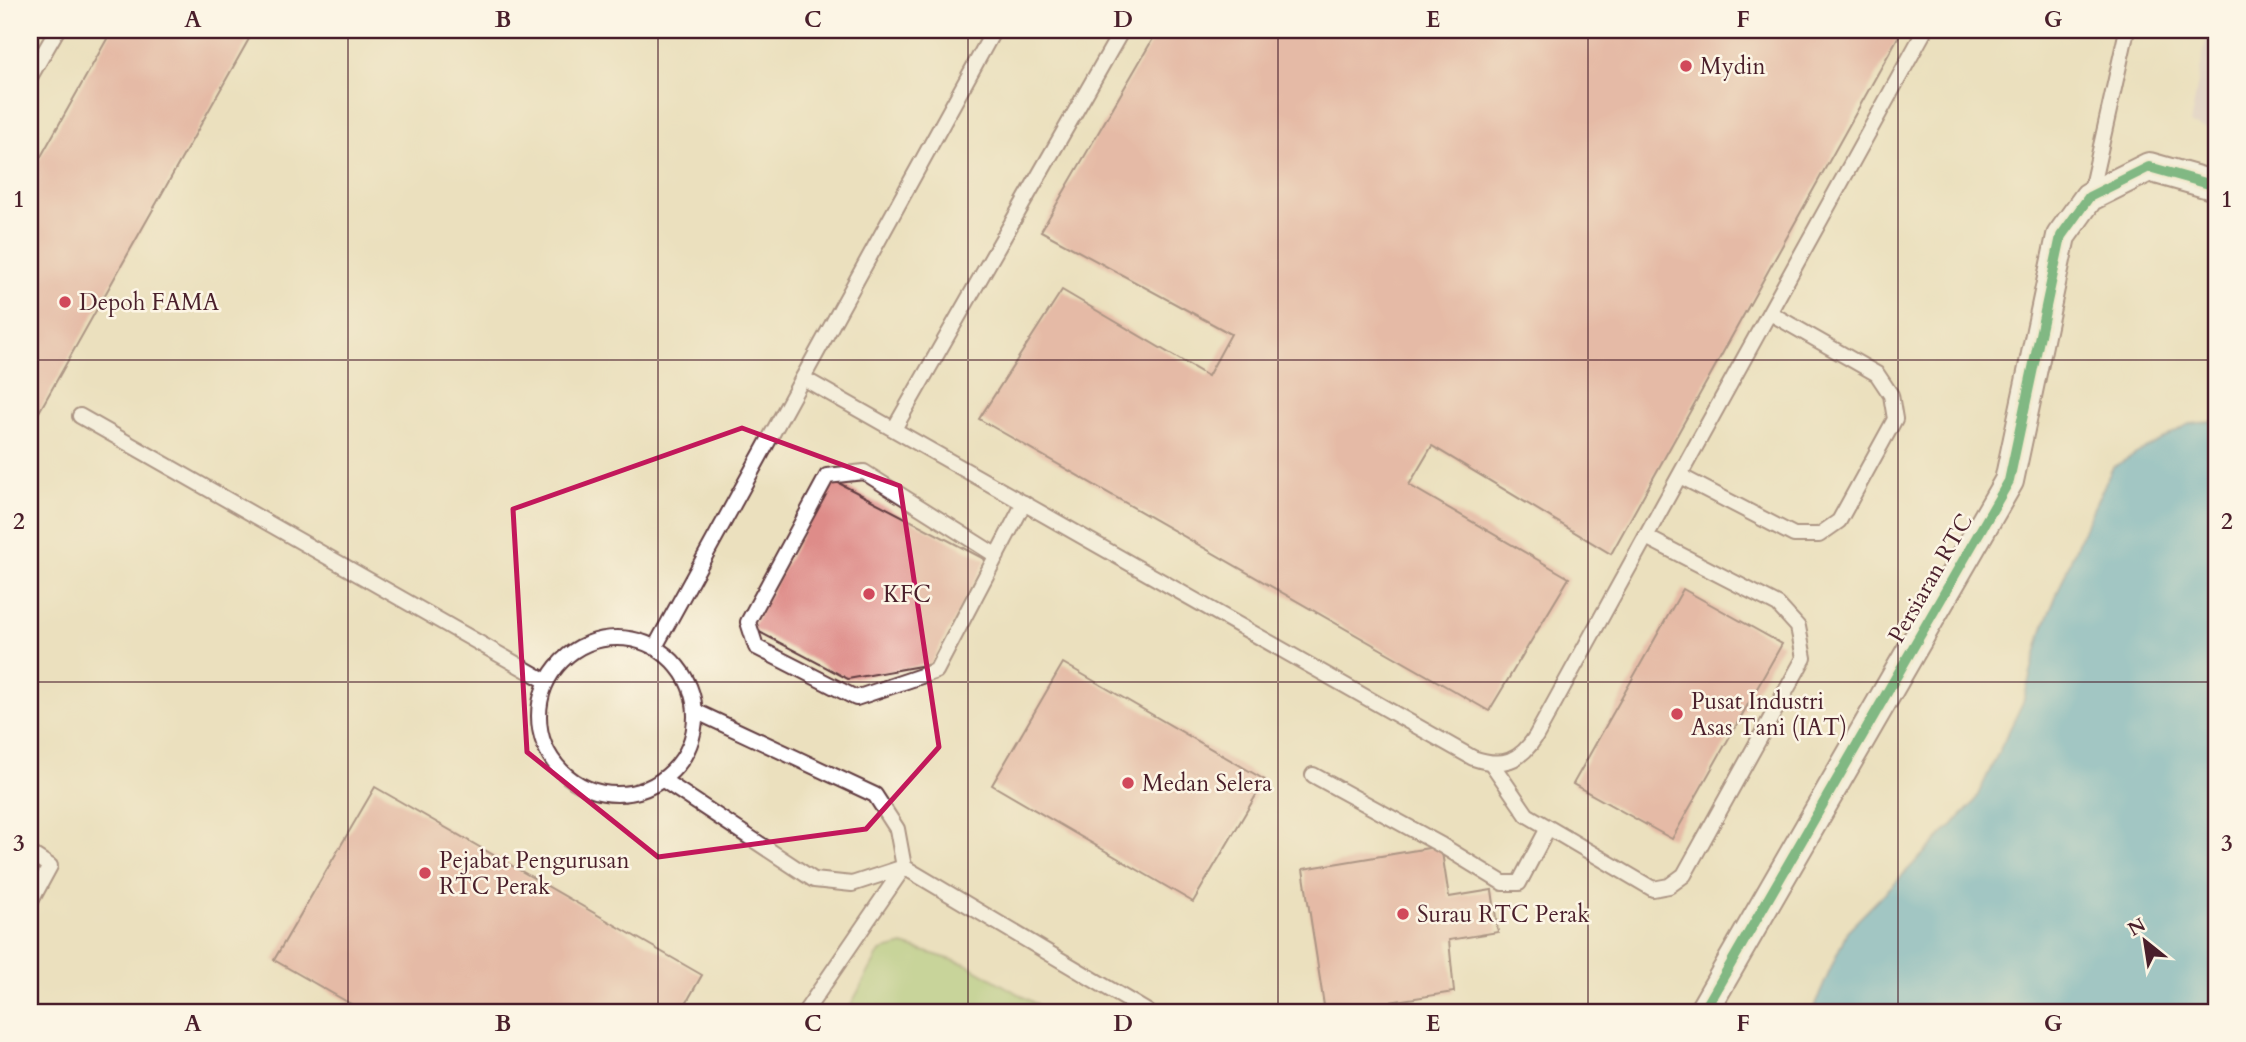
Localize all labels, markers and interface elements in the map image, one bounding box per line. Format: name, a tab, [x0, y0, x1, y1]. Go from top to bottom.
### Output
text: A	[184, 4, 202, 35]
text: B	[495, 4, 511, 35]
text: C	[804, 4, 822, 35]
text: D	[1113, 4, 1133, 35]
text: E	[1426, 4, 1440, 35]
text: F	[1736, 4, 1750, 35]
text: G	[2044, 4, 2063, 35]
place label: Mydin	[1700, 51, 1766, 82]
marker: Mydin	[1678, 58, 1694, 74]
text: 1	[13, 184, 25, 215]
text: 1	[2221, 184, 2233, 215]
place label: Depoh FAMA	[79, 287, 220, 318]
marker: Depoh FAMA	[57, 294, 73, 310]
text: 2	[13, 506, 25, 537]
text: 2	[2221, 506, 2233, 537]
street label: Persiaran RTC	[1881, 508, 1980, 649]
place label: KFC	[883, 579, 931, 610]
marker: KFC	[861, 586, 877, 602]
place label: Pusat Industri Asas Tani (IAT)	[1691, 686, 1847, 743]
marker: Pusat Industri Asas Tani (IAT)	[1669, 706, 1685, 722]
place label: Medan Selera	[1142, 768, 1272, 799]
marker: Medan Selera	[1120, 775, 1136, 791]
text: 3	[13, 828, 25, 859]
text: 3	[2221, 828, 2233, 859]
place label: Pejabat Pengurusan RTC Perak	[439, 845, 630, 902]
marker: Pejabat Pengurusan RTC Perak	[417, 865, 433, 881]
place label: Surau RTC Perak	[1417, 899, 1590, 930]
marker: Surau RTC Perak	[1395, 906, 1411, 922]
north arrow	[2110, 906, 2180, 976]
text: N	[2123, 912, 2151, 943]
text: A	[184, 1008, 202, 1039]
text: B	[495, 1008, 511, 1039]
text: C	[804, 1008, 822, 1039]
text: D	[1113, 1008, 1133, 1039]
text: E	[1426, 1008, 1440, 1039]
text: F	[1736, 1008, 1750, 1039]
text: G	[2044, 1008, 2063, 1039]

